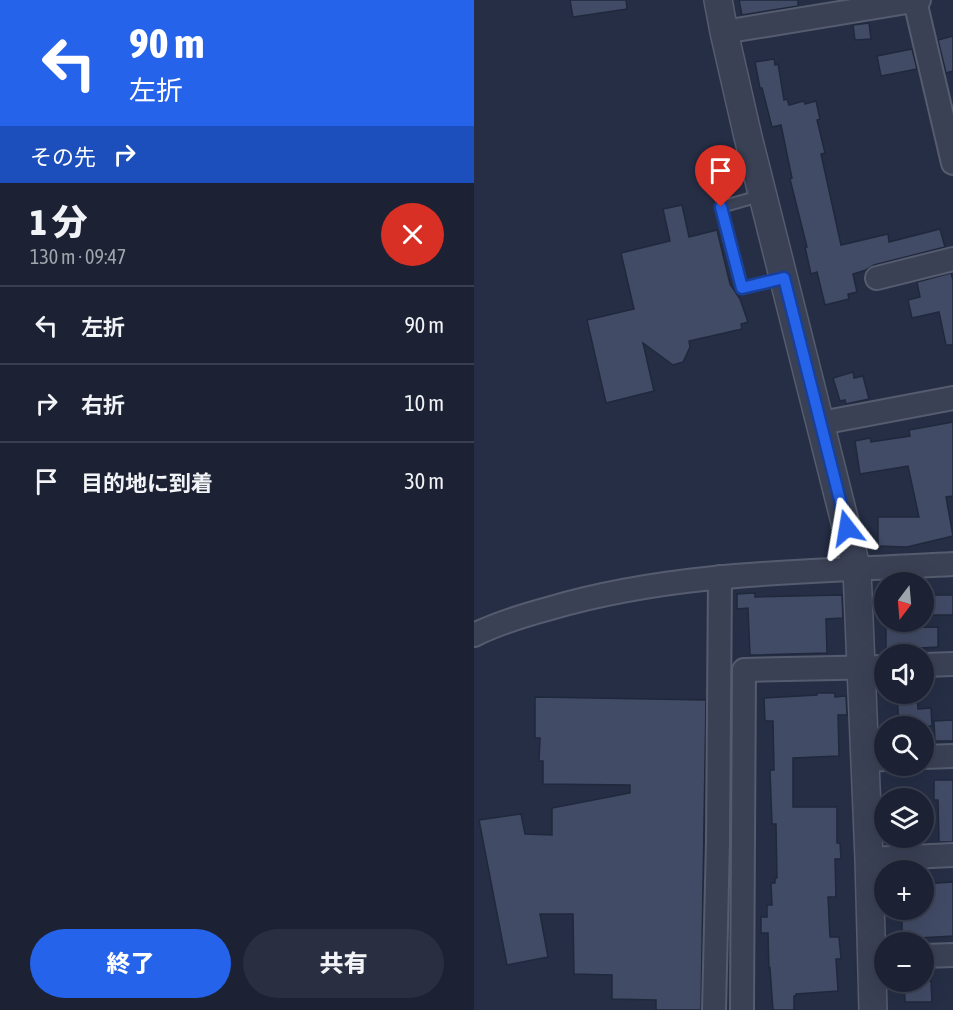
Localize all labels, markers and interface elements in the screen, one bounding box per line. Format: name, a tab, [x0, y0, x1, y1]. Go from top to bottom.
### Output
text: 90 m	[129, 19, 204, 67]
icon: left	[30, 24, 108, 102]
text: 左折	[129, 75, 183, 106]
icon: right	[108, 138, 141, 171]
text: その先	[30, 144, 96, 170]
pin	[695, 145, 746, 207]
icon: arrive	[704, 154, 737, 187]
text: 1 分	[30, 201, 88, 243]
button: close	[381, 203, 444, 266]
text: 130 m · 09:47	[30, 245, 126, 268]
icon: left	[30, 309, 63, 342]
text: 90 m	[404, 312, 444, 338]
text: 左折	[81, 314, 125, 340]
icon: right	[30, 387, 63, 420]
text: 10 m	[404, 390, 444, 416]
text: 右折	[81, 392, 125, 418]
icon: arrive	[30, 465, 63, 498]
text: 30 m	[404, 468, 444, 494]
text: 目的地に到着	[81, 470, 213, 496]
position arrow	[815, 496, 879, 560]
north arrow	[874, 572, 934, 632]
map controls	[874, 572, 934, 992]
button: sound	[874, 644, 934, 704]
button: search	[874, 716, 934, 776]
button: layers	[874, 788, 934, 848]
button: +	[874, 860, 934, 920]
button: 終了	[30, 929, 231, 998]
button: 共有	[243, 929, 444, 998]
button: −	[874, 932, 934, 992]

